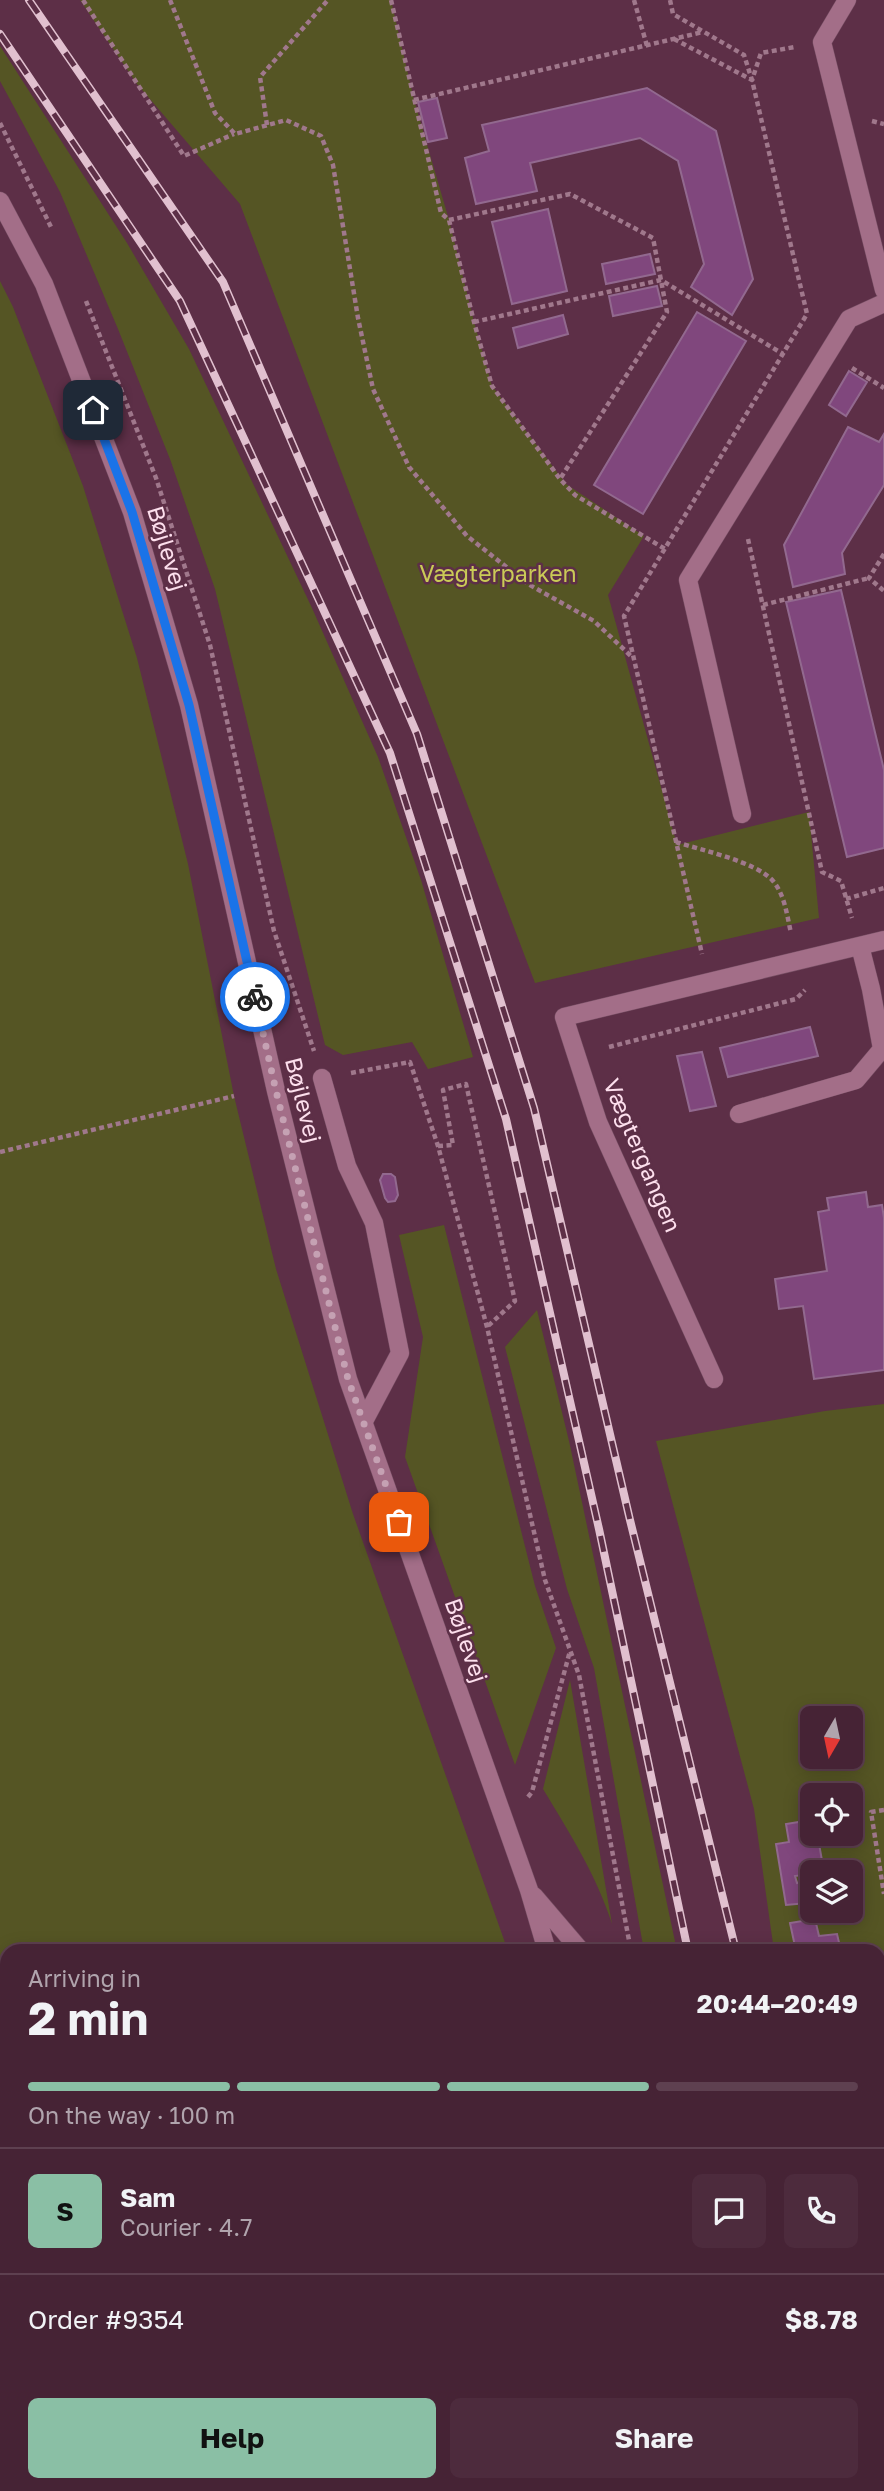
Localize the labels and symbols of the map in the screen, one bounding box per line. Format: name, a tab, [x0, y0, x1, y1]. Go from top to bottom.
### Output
pin	[63, 380, 123, 440]
street label: Bøjlevej	[142, 502, 194, 594]
park label: Vægterparken	[419, 559, 577, 587]
courier	[220, 962, 290, 1032]
street label: Bøjlevej	[280, 1054, 328, 1146]
street label: Vægtergangen	[598, 1074, 688, 1236]
pin	[369, 1492, 429, 1552]
street label: Bøjlevej	[440, 1594, 494, 1686]
north arrow	[800, 1706, 863, 1769]

